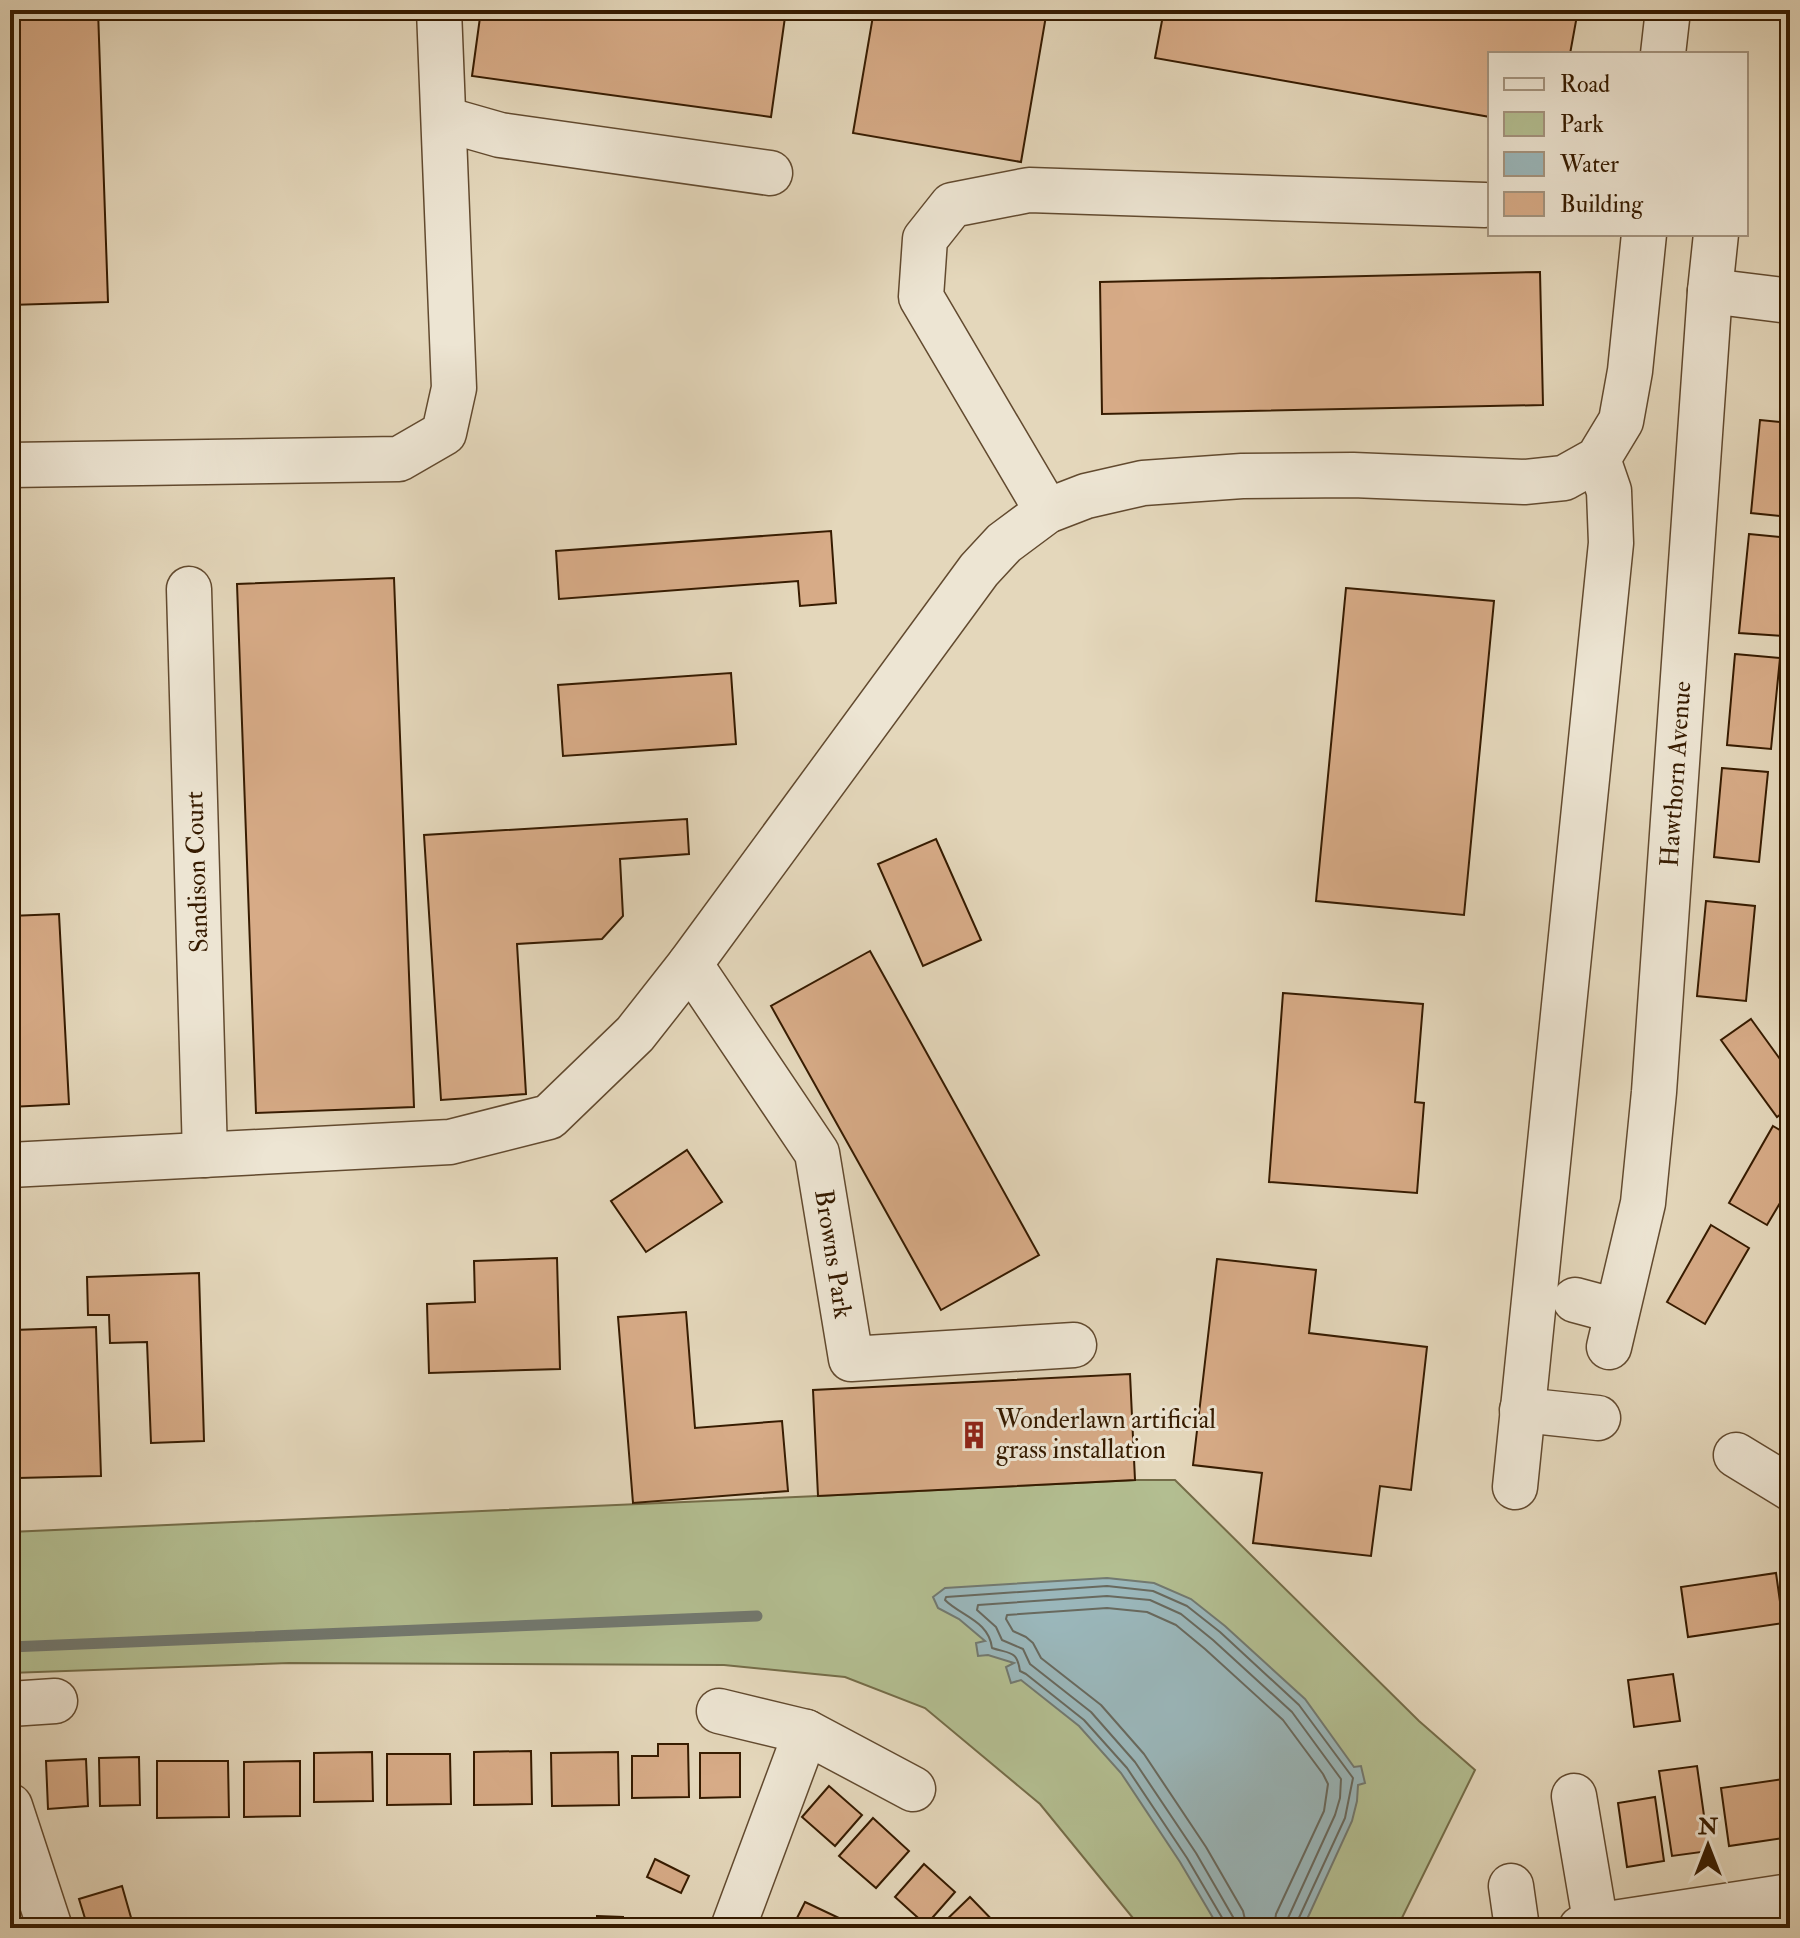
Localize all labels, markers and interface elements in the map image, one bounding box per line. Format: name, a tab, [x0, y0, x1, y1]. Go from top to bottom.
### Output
legend	[1488, 52, 1748, 236]
text: Road	[1560, 69, 1610, 100]
text: Park	[1560, 109, 1604, 140]
text: Water	[1559, 149, 1619, 180]
text: Building	[1560, 189, 1644, 220]
street label: Hawthorn Avenue	[1654, 680, 1698, 868]
street label: Sandison Court	[178, 791, 216, 953]
street label: Browns Park	[807, 1187, 859, 1321]
place label: Wonderlawn artificial grass installation	[995, 1404, 1216, 1466]
building icon: Wonderlawn artificial grass installation	[959, 1420, 989, 1450]
north arrow	[1668, 1806, 1748, 1886]
text: N	[1697, 1813, 1718, 1841]

